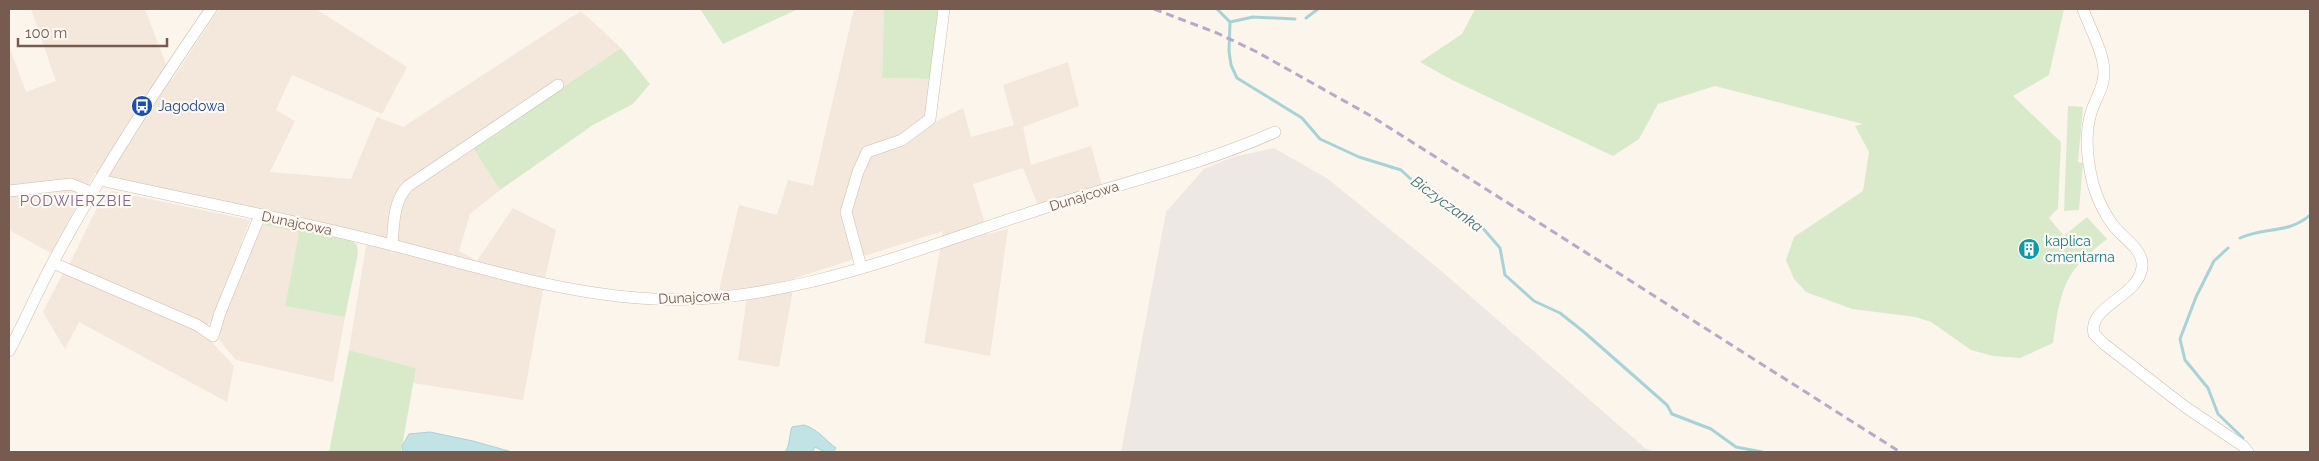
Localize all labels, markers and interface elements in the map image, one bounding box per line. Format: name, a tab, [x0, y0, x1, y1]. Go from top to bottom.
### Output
scale bar	[18, 15, 166, 47]
text: 100 m	[25, 24, 67, 42]
bus stop icon: Jagodowa	[130, 94, 154, 118]
place label: Jagodowa	[158, 98, 225, 114]
water label: Biczyczanka	[1408, 172, 1486, 236]
street label: Dunajcowa	[1047, 178, 1121, 214]
district label: PODWIERZBIE	[20, 192, 132, 210]
street label: Dunajcowa	[260, 208, 334, 238]
place label: kaplica cmentarna	[2045, 233, 2115, 265]
building icon: kaplica cmentarna	[2017, 237, 2041, 261]
street label: Dunajcowa	[658, 287, 730, 307]

